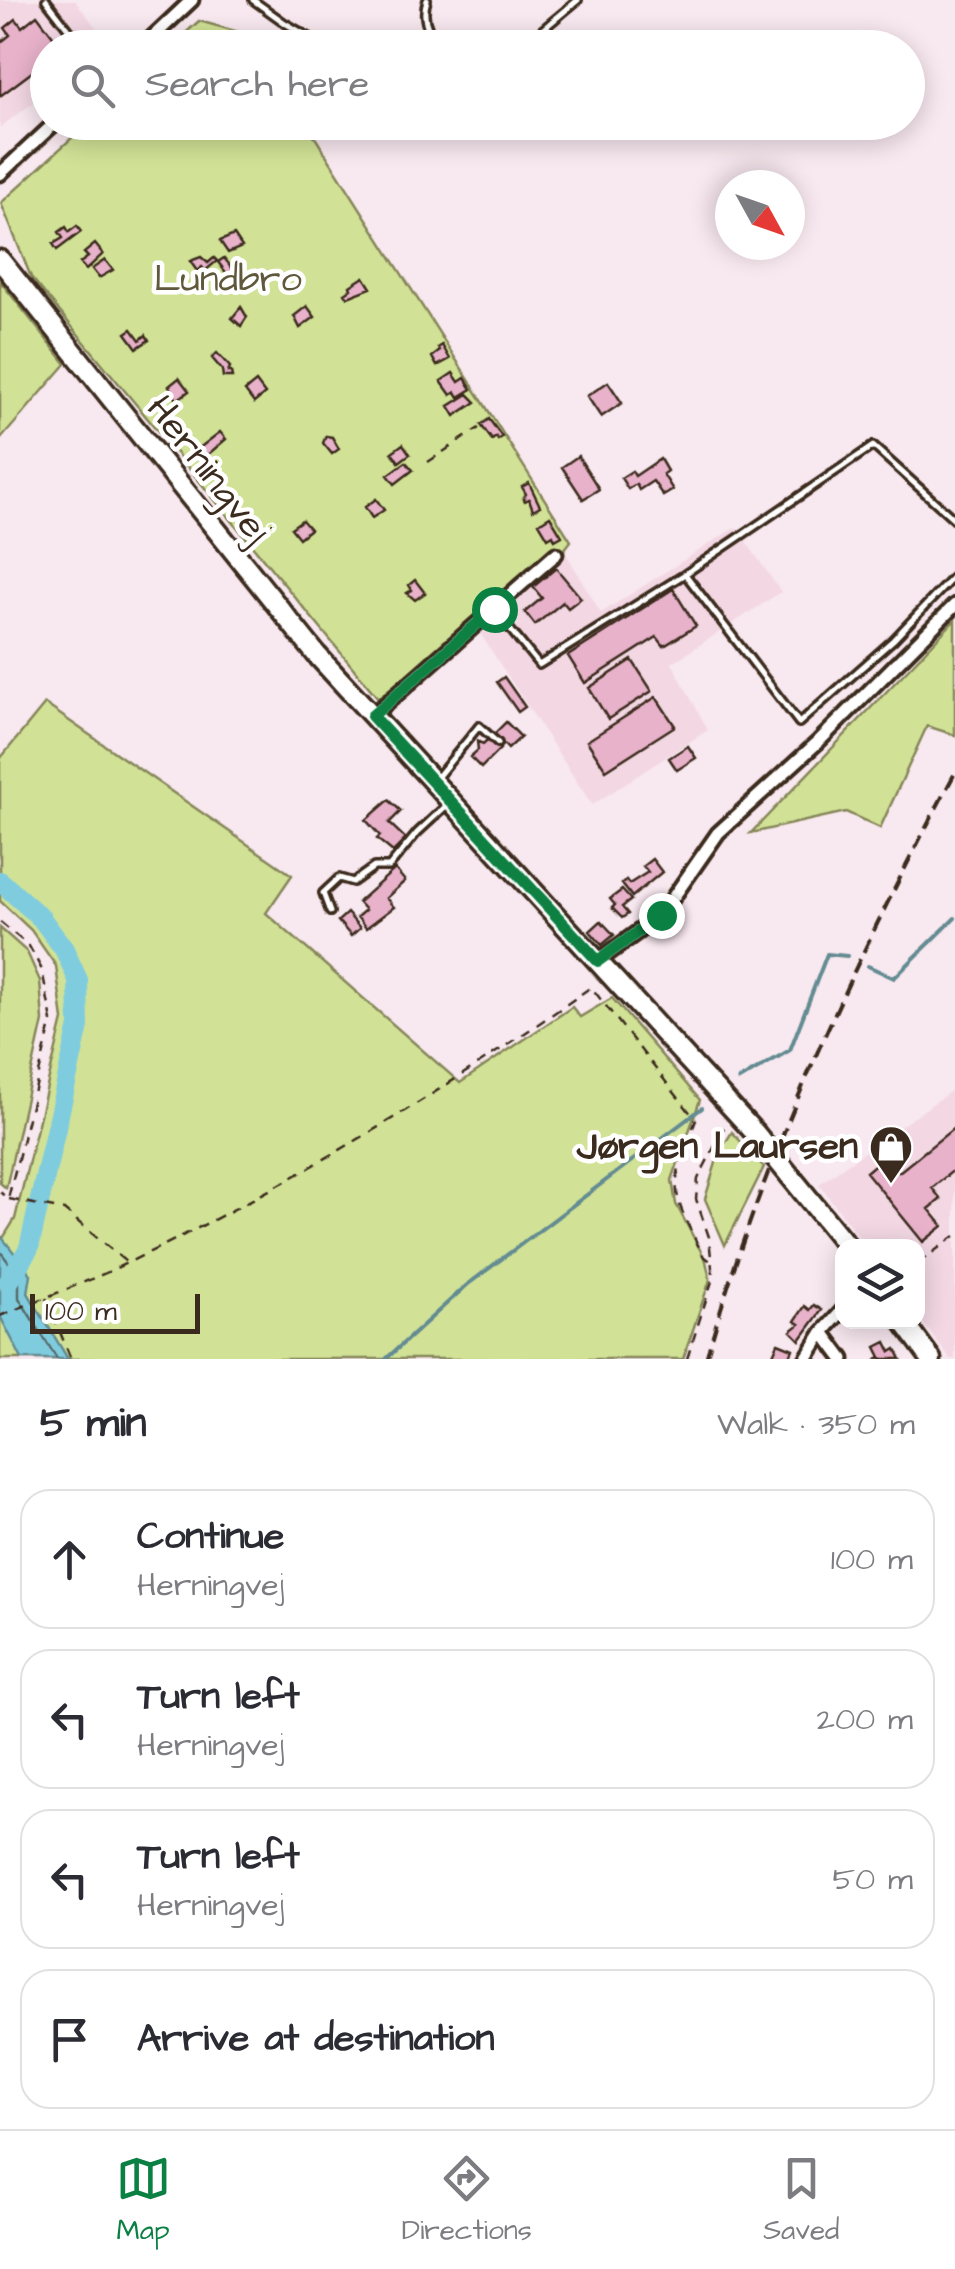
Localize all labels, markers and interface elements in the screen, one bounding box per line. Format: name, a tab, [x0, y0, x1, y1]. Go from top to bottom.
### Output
search box	[30, 30, 925, 140]
icon: search	[65, 58, 120, 113]
text: Search here	[145, 59, 369, 111]
north arrow	[715, 170, 805, 260]
park label: Lundbro	[154, 254, 302, 306]
street label: Herningvej	[134, 385, 282, 555]
route start	[472, 587, 518, 633]
route end	[639, 893, 685, 939]
place label: Jørgen Laursen	[576, 1121, 858, 1174]
shop icon: Jørgen Laursen	[868, 1124, 914, 1185]
map controls	[835, 1239, 925, 1329]
button: layers	[835, 1239, 925, 1329]
scale bar	[30, 1289, 200, 1334]
text: 100 m	[45, 1292, 117, 1331]
text: 5 min	[40, 1395, 147, 1453]
text: Walk · 350 m	[717, 1402, 915, 1447]
text: Continue	[137, 1511, 284, 1563]
icon: ahead	[42, 1532, 97, 1587]
text: 100 m	[831, 1537, 913, 1582]
text: Herningvej	[137, 1563, 284, 1608]
text: Turn left	[137, 1671, 300, 1723]
icon: left	[42, 1692, 97, 1747]
text: 200 m	[817, 1697, 913, 1742]
text: Herningvej	[137, 1723, 284, 1768]
text: Turn left	[137, 1831, 300, 1883]
icon: left	[42, 1852, 97, 1907]
text: 50 m	[832, 1857, 913, 1902]
text: Herningvej	[137, 1883, 284, 1928]
icon: arrive	[42, 2012, 97, 2067]
text: Arrive at destination	[137, 2013, 494, 2065]
tab: Map	[116, 2151, 171, 2250]
tab: Directions	[402, 2151, 532, 2250]
tab: Saved	[763, 2151, 839, 2250]

